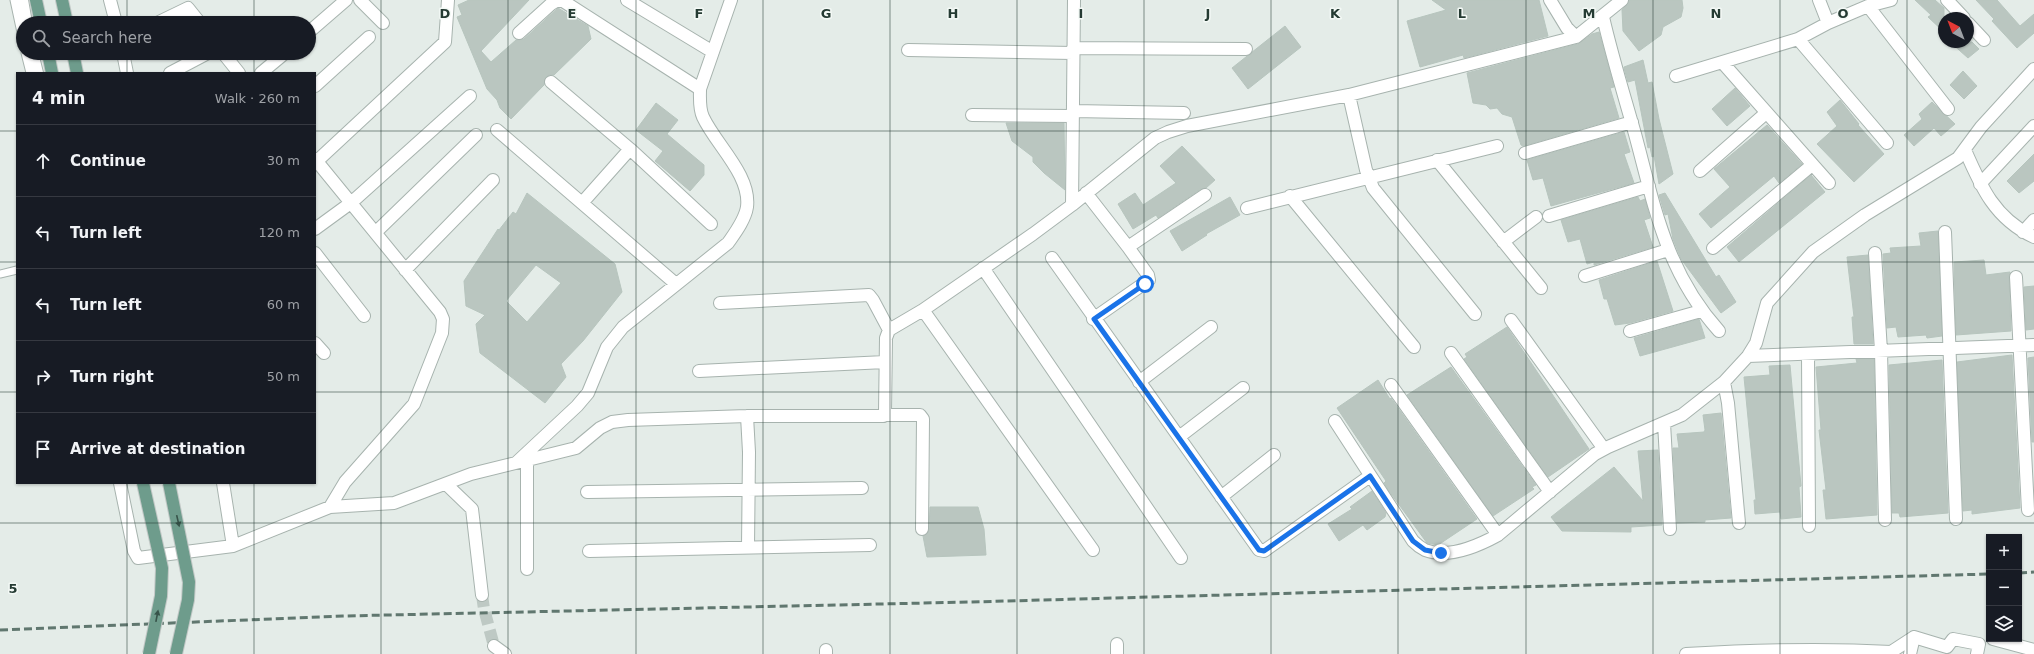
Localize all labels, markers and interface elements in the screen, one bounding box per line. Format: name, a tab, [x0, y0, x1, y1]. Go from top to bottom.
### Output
text: D	[440, 6, 451, 21]
text: E	[568, 6, 576, 21]
text: F	[695, 6, 703, 21]
text: G	[821, 6, 831, 21]
text: H	[948, 6, 958, 21]
text: I	[1079, 6, 1083, 21]
text: J	[1205, 6, 1210, 21]
text: K	[1330, 6, 1341, 21]
text: L	[1458, 6, 1466, 21]
text: M	[1583, 6, 1595, 21]
text: N	[1711, 6, 1721, 21]
text: O	[1837, 6, 1849, 21]
north arrow	[1938, 12, 1974, 48]
search box	[16, 16, 316, 60]
icon: search	[30, 27, 52, 49]
text: Search here	[62, 29, 152, 47]
text: 4 min	[32, 88, 85, 108]
text: Walk · 260 m	[215, 91, 300, 106]
icon: ahead	[32, 150, 54, 172]
text: Continue	[70, 152, 146, 170]
text: 30 m	[267, 153, 300, 168]
icon: left	[32, 222, 54, 244]
text: Turn left	[70, 224, 142, 242]
text: 120 m	[258, 225, 300, 240]
route start	[1136, 275, 1154, 293]
icon: left	[32, 294, 54, 316]
text: Turn left	[70, 296, 142, 314]
text: 60 m	[267, 297, 300, 312]
icon: right	[32, 366, 54, 388]
text: Turn right	[70, 368, 154, 386]
text: 50 m	[267, 369, 300, 384]
icon: arrive	[32, 438, 54, 460]
text: Arrive at destination	[70, 440, 245, 458]
one-way arrow	[175, 515, 181, 527]
map controls	[1986, 534, 2022, 642]
button: +	[1986, 534, 2022, 570]
route end	[1432, 544, 1450, 562]
button: −	[1986, 570, 2022, 606]
text: 5	[8, 581, 18, 596]
button: layers	[1986, 606, 2022, 642]
one-way arrow	[154, 610, 160, 622]

